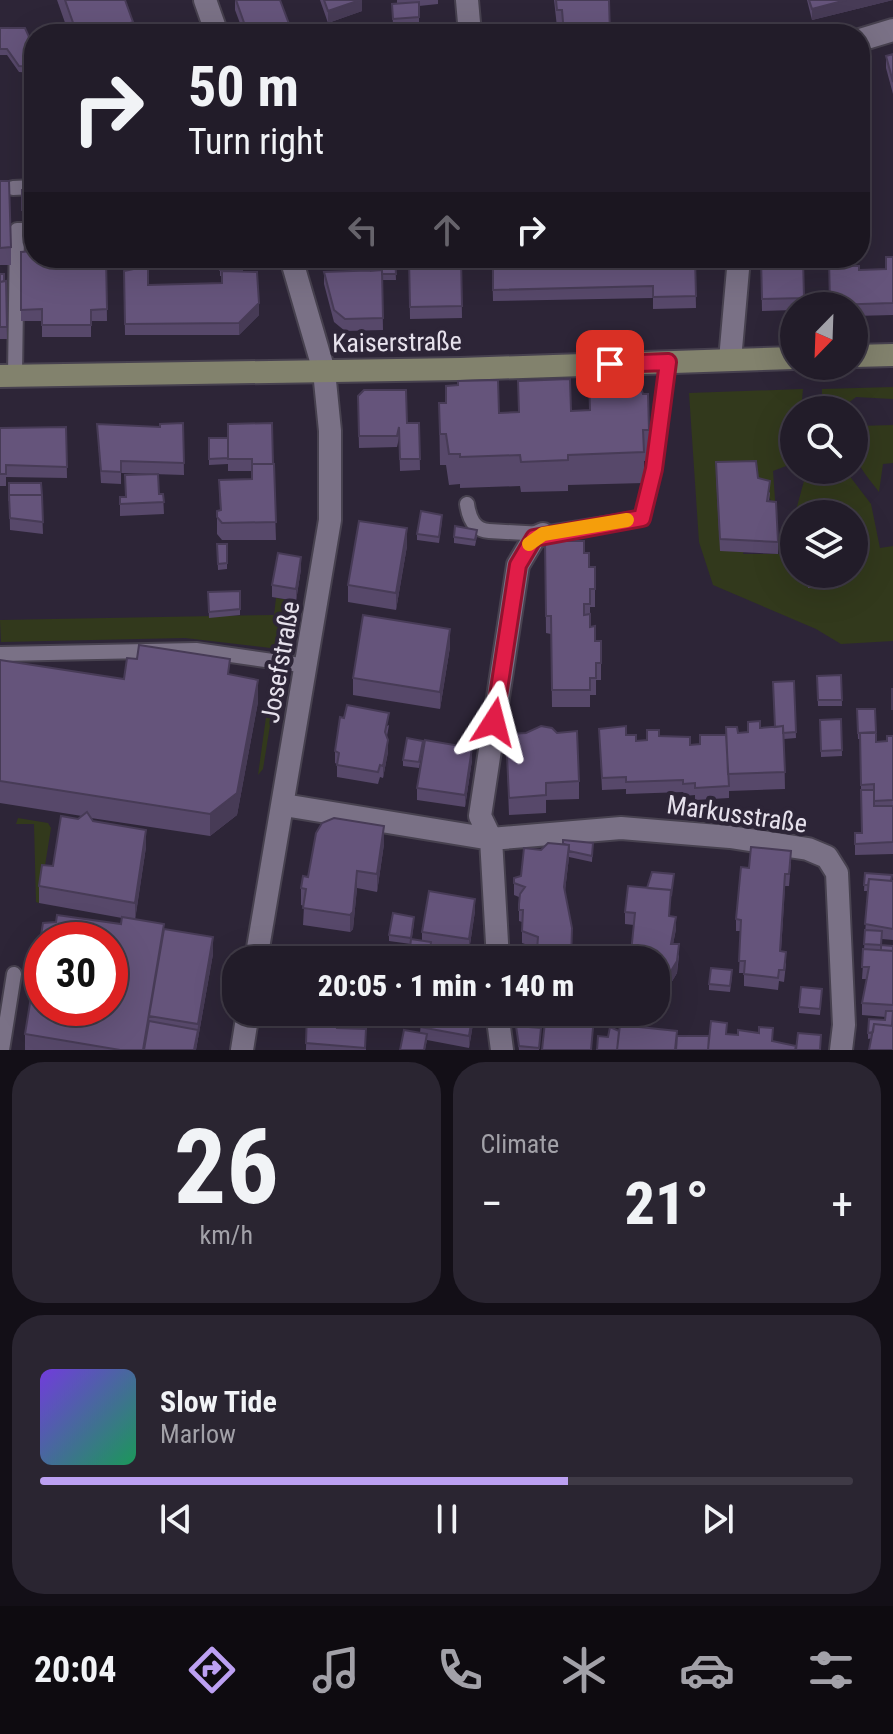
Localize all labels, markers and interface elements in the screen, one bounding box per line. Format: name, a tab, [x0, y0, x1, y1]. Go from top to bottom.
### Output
text: 50 m	[188, 54, 299, 120]
icon: right	[56, 56, 160, 160]
text: Turn right	[188, 121, 324, 163]
icon: left	[341, 208, 385, 252]
icon: ahead	[425, 208, 469, 252]
icon: right	[509, 208, 553, 252]
north arrow	[780, 292, 868, 380]
map controls	[780, 292, 868, 588]
street label: Kaiserstraße	[332, 326, 462, 358]
pin	[576, 330, 644, 398]
icon: arrive	[588, 342, 632, 386]
button: search	[780, 396, 868, 484]
button: layers	[780, 500, 868, 588]
street label: Josefstraße	[255, 599, 305, 725]
position arrow	[452, 680, 536, 764]
street label: Markusstraße	[665, 789, 809, 839]
speed limit sign: 30	[24, 922, 128, 1026]
text: 20:05 · 1 min · 140 m	[318, 968, 574, 1003]
text: 26	[174, 1107, 279, 1228]
text: Climate	[481, 1129, 559, 1159]
text: 21°	[625, 1168, 709, 1239]
text: −	[481, 1178, 503, 1230]
text: +	[831, 1178, 853, 1230]
text: km/h	[200, 1220, 253, 1250]
text: Slow Tide	[160, 1384, 277, 1419]
text: Marlow	[160, 1419, 236, 1449]
icon: previous	[154, 1497, 198, 1541]
icon: pause	[425, 1497, 469, 1541]
icon: next	[696, 1497, 740, 1541]
icon: directions	[184, 1642, 240, 1698]
icon: music	[308, 1642, 364, 1698]
icon: phone	[432, 1642, 488, 1698]
icon: climate	[556, 1642, 612, 1698]
icon: car	[679, 1642, 735, 1698]
icon: filters	[803, 1642, 859, 1698]
text: 20:04	[34, 1649, 117, 1691]

